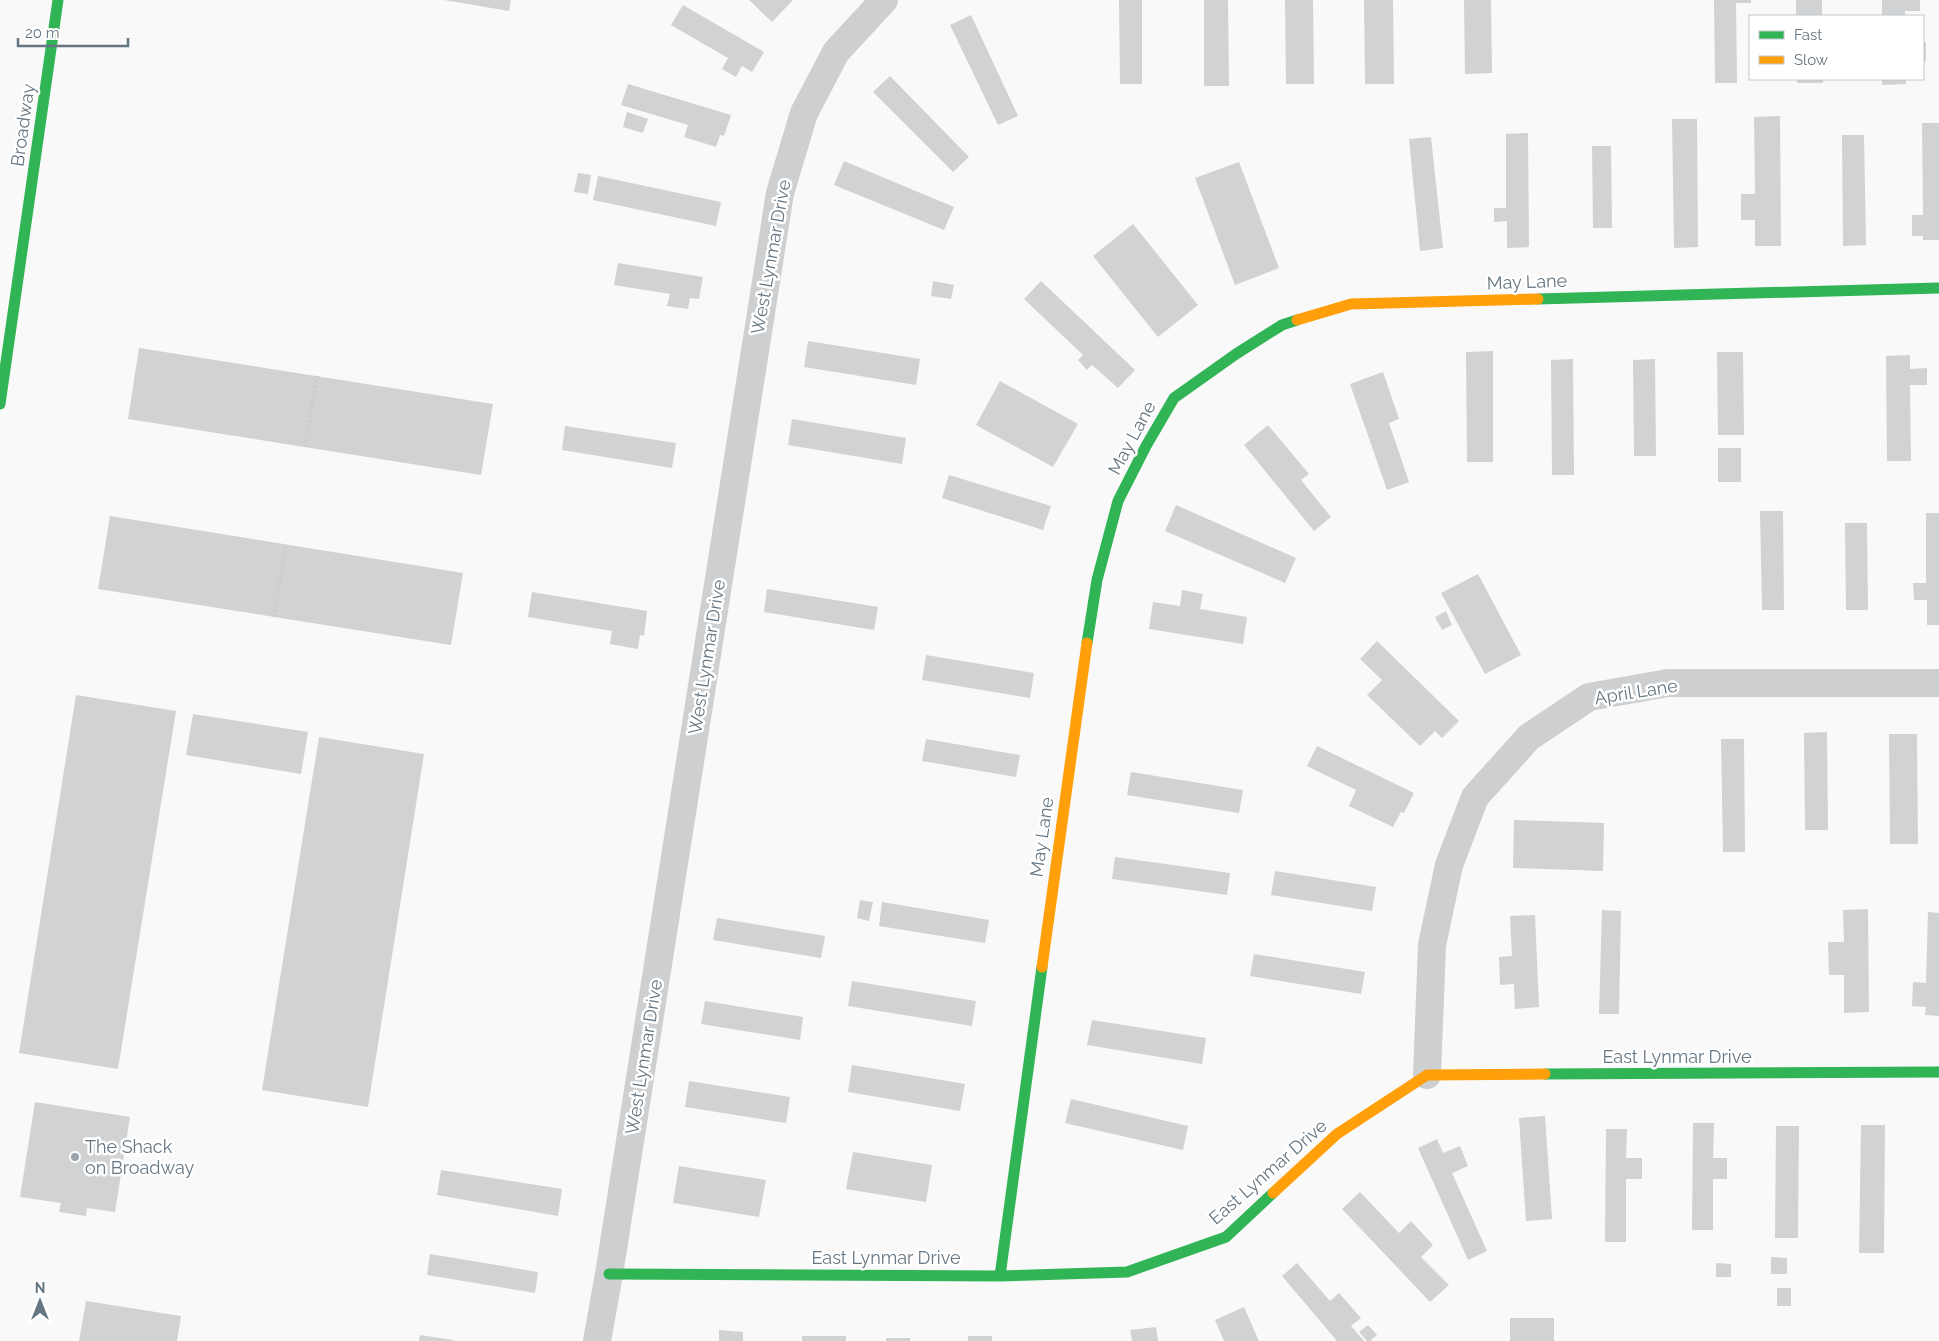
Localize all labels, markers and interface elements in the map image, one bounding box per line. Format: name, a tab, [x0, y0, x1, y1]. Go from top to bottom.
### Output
scale bar	[18, 15, 128, 47]
legend	[1749, 15, 1924, 80]
text: 20 m	[25, 24, 60, 42]
text: Fast	[1794, 26, 1822, 44]
text: Slow	[1794, 51, 1828, 69]
street label: Broadway	[6, 82, 39, 168]
street label: West Lynmar Drive	[747, 178, 795, 336]
street label: May Lane	[1486, 270, 1568, 293]
street label: May Lane	[1103, 397, 1160, 478]
street label: West Lynmar Drive	[684, 578, 729, 736]
street label: April Lane	[1593, 675, 1679, 708]
street label: May Lane	[1026, 795, 1058, 878]
street label: West Lynmar Drive	[621, 978, 666, 1136]
street label: East Lynmar Drive	[1602, 1046, 1752, 1067]
street label: East Lynmar Drive	[1205, 1114, 1331, 1228]
place label: The Shack on Broadway	[85, 1136, 194, 1178]
marker: The Shack on Broadway	[69, 1151, 81, 1163]
street label: East Lynmar Drive	[811, 1247, 961, 1268]
north arrow	[15, 1276, 65, 1326]
text: N	[35, 1280, 45, 1296]

